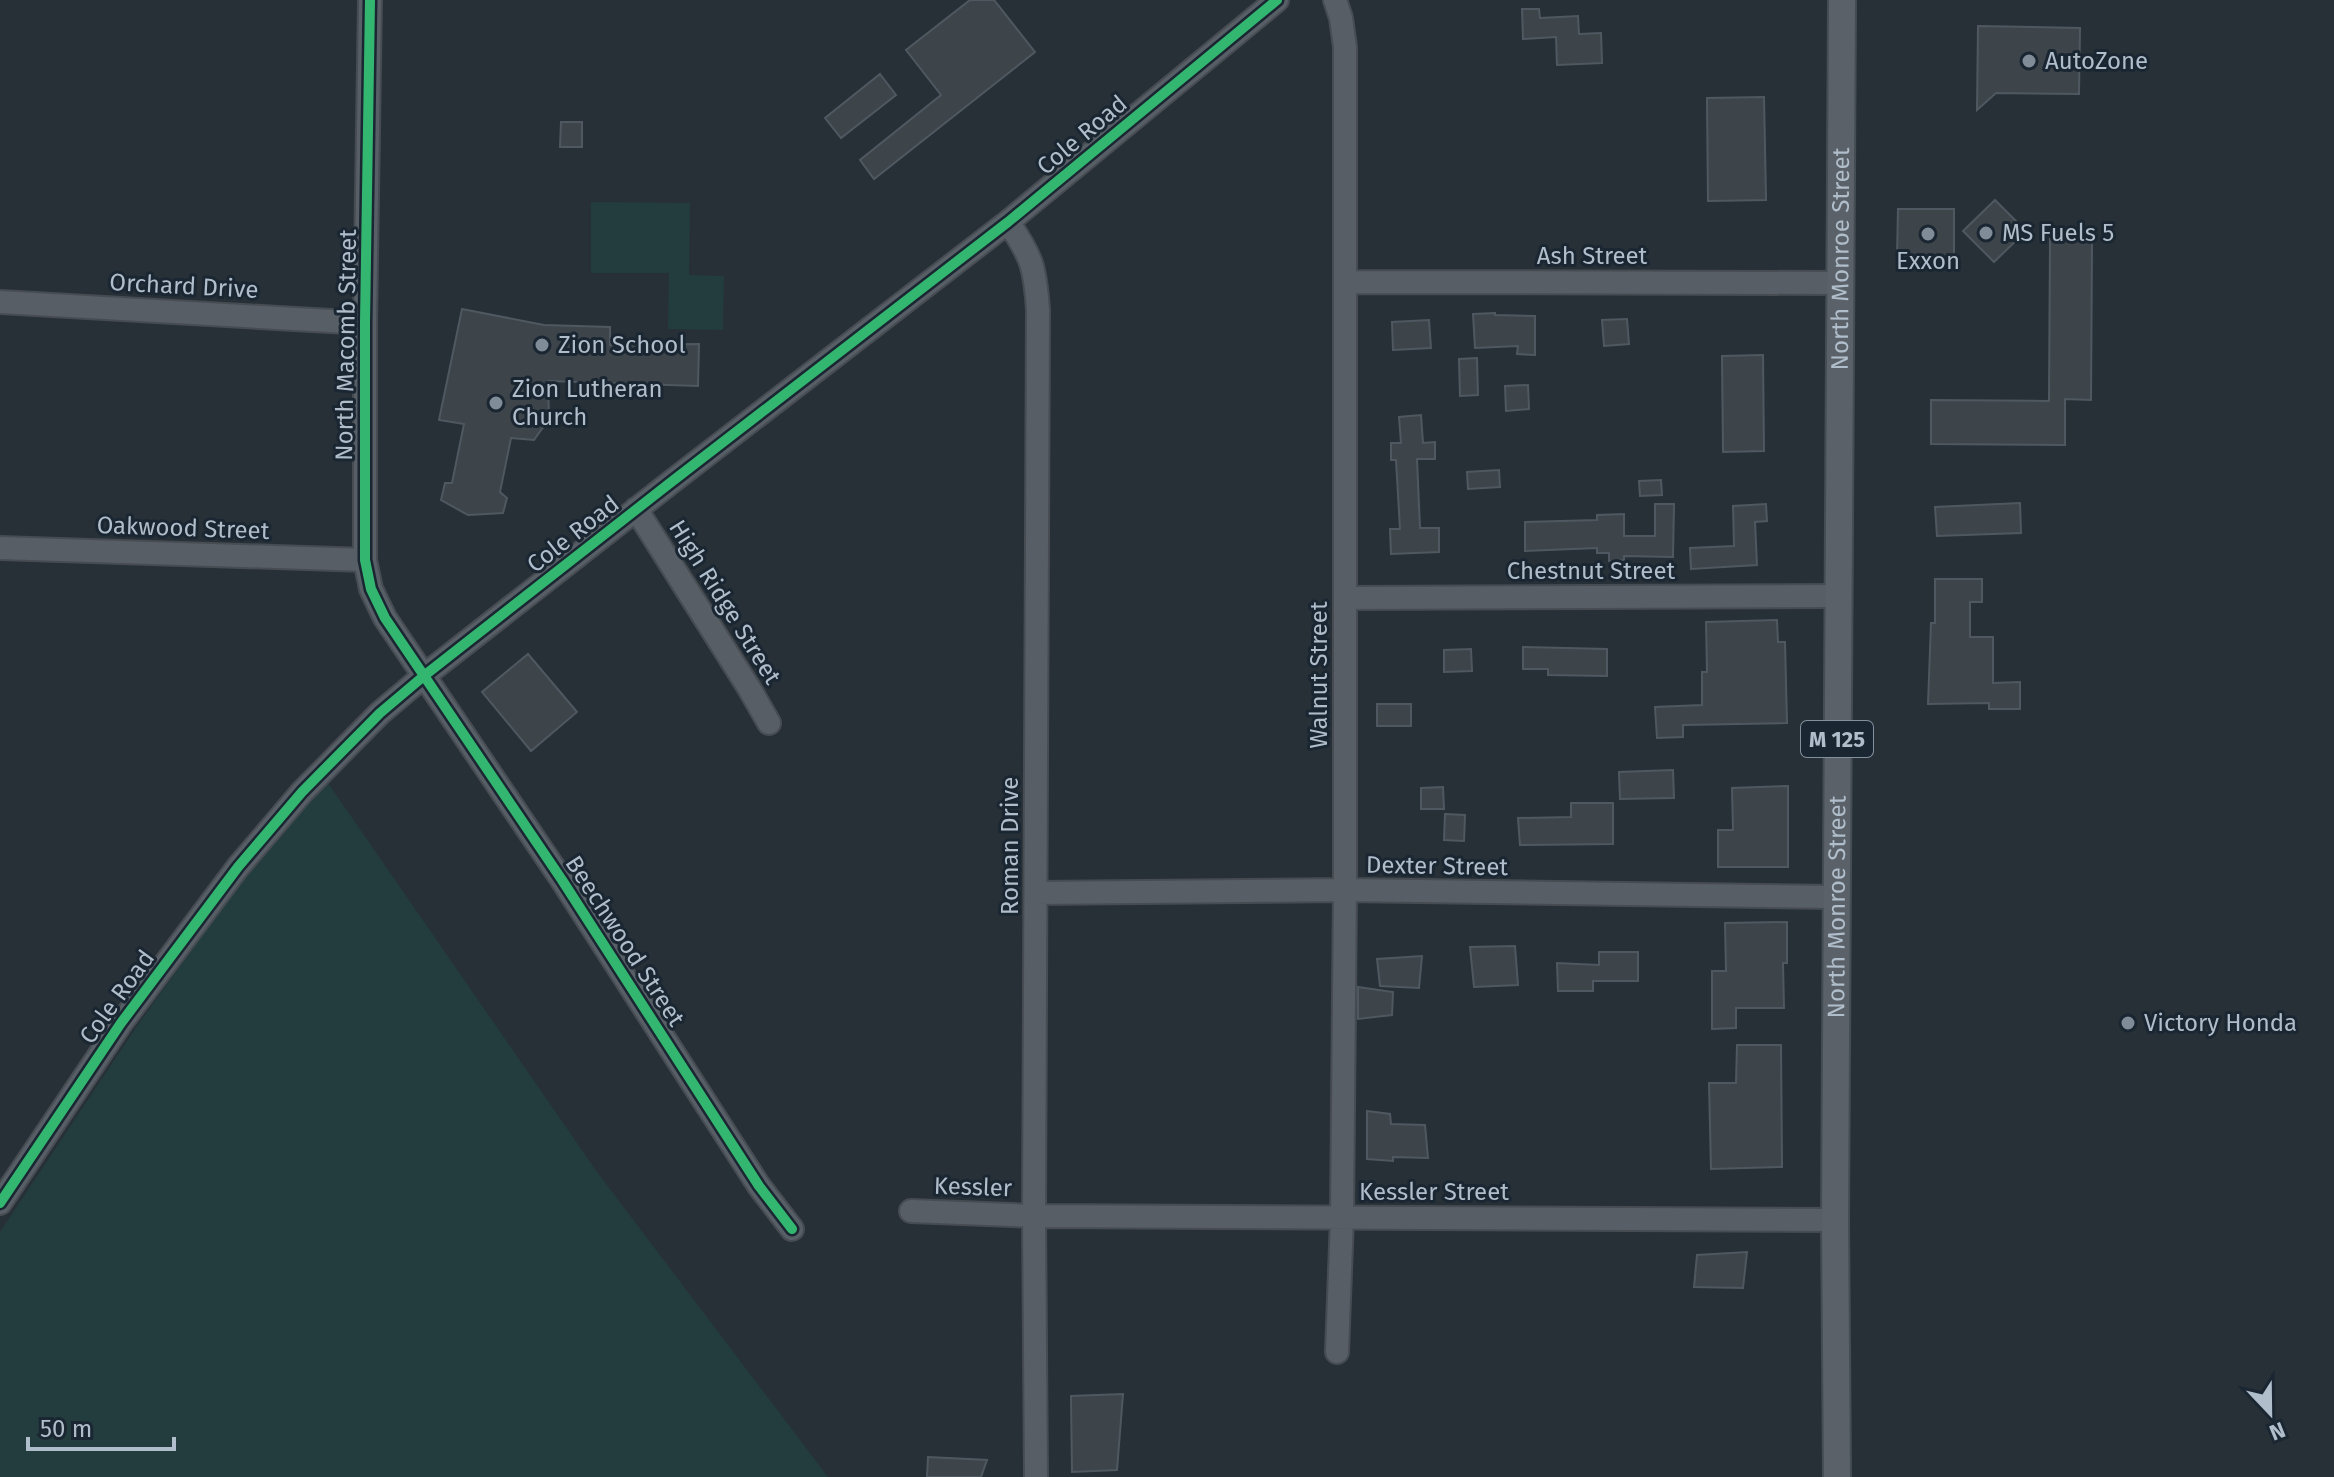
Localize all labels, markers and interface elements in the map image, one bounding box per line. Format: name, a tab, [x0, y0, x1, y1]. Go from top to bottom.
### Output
place label: AutoZone	[2045, 47, 2148, 75]
marker: AutoZone	[2020, 52, 2038, 70]
street label: Cole Road	[1031, 89, 1133, 181]
street label: North Monroe Street	[1826, 147, 1855, 371]
place label: MS Fuels 5	[2002, 219, 2114, 247]
marker: MS Fuels 5	[1977, 224, 1995, 242]
marker: Exxon	[1919, 225, 1937, 243]
street label: North Macomb Street	[330, 229, 362, 461]
street label: Ash Street	[1537, 242, 1648, 270]
place label: Exxon	[1896, 247, 1960, 275]
street label: Orchard Drive	[109, 268, 259, 304]
place label: Zion School	[558, 331, 685, 359]
marker: Zion School	[533, 336, 551, 354]
place label: Zion Lutheran Church	[512, 375, 663, 431]
marker: Zion Lutheran Church	[487, 394, 505, 412]
street label: Cole Road	[522, 490, 624, 578]
street label: Oakwood Street	[96, 511, 270, 545]
street label: High Ridge Street	[663, 515, 787, 690]
street label: Chestnut Street	[1507, 557, 1676, 585]
street label: Walnut Street	[1305, 601, 1333, 749]
road number: M 125	[1801, 721, 1873, 757]
street label: Roman Drive	[996, 777, 1024, 915]
street label: North Monroe Street	[1822, 795, 1851, 1019]
street label: Beechwood Street	[560, 851, 691, 1032]
street label: Dexter Street	[1366, 851, 1509, 881]
street label: Cole Road	[74, 945, 160, 1049]
place label: Victory Honda	[2144, 1009, 2297, 1037]
marker: Victory Honda	[2119, 1014, 2137, 1032]
street label: Kessler	[933, 1172, 1013, 1202]
street label: Kessler Street	[1359, 1178, 1509, 1206]
north arrow	[2230, 1373, 2310, 1453]
scale bar	[28, 1401, 174, 1451]
text: 50 m	[40, 1415, 92, 1443]
text: N	[2265, 1416, 2289, 1446]

